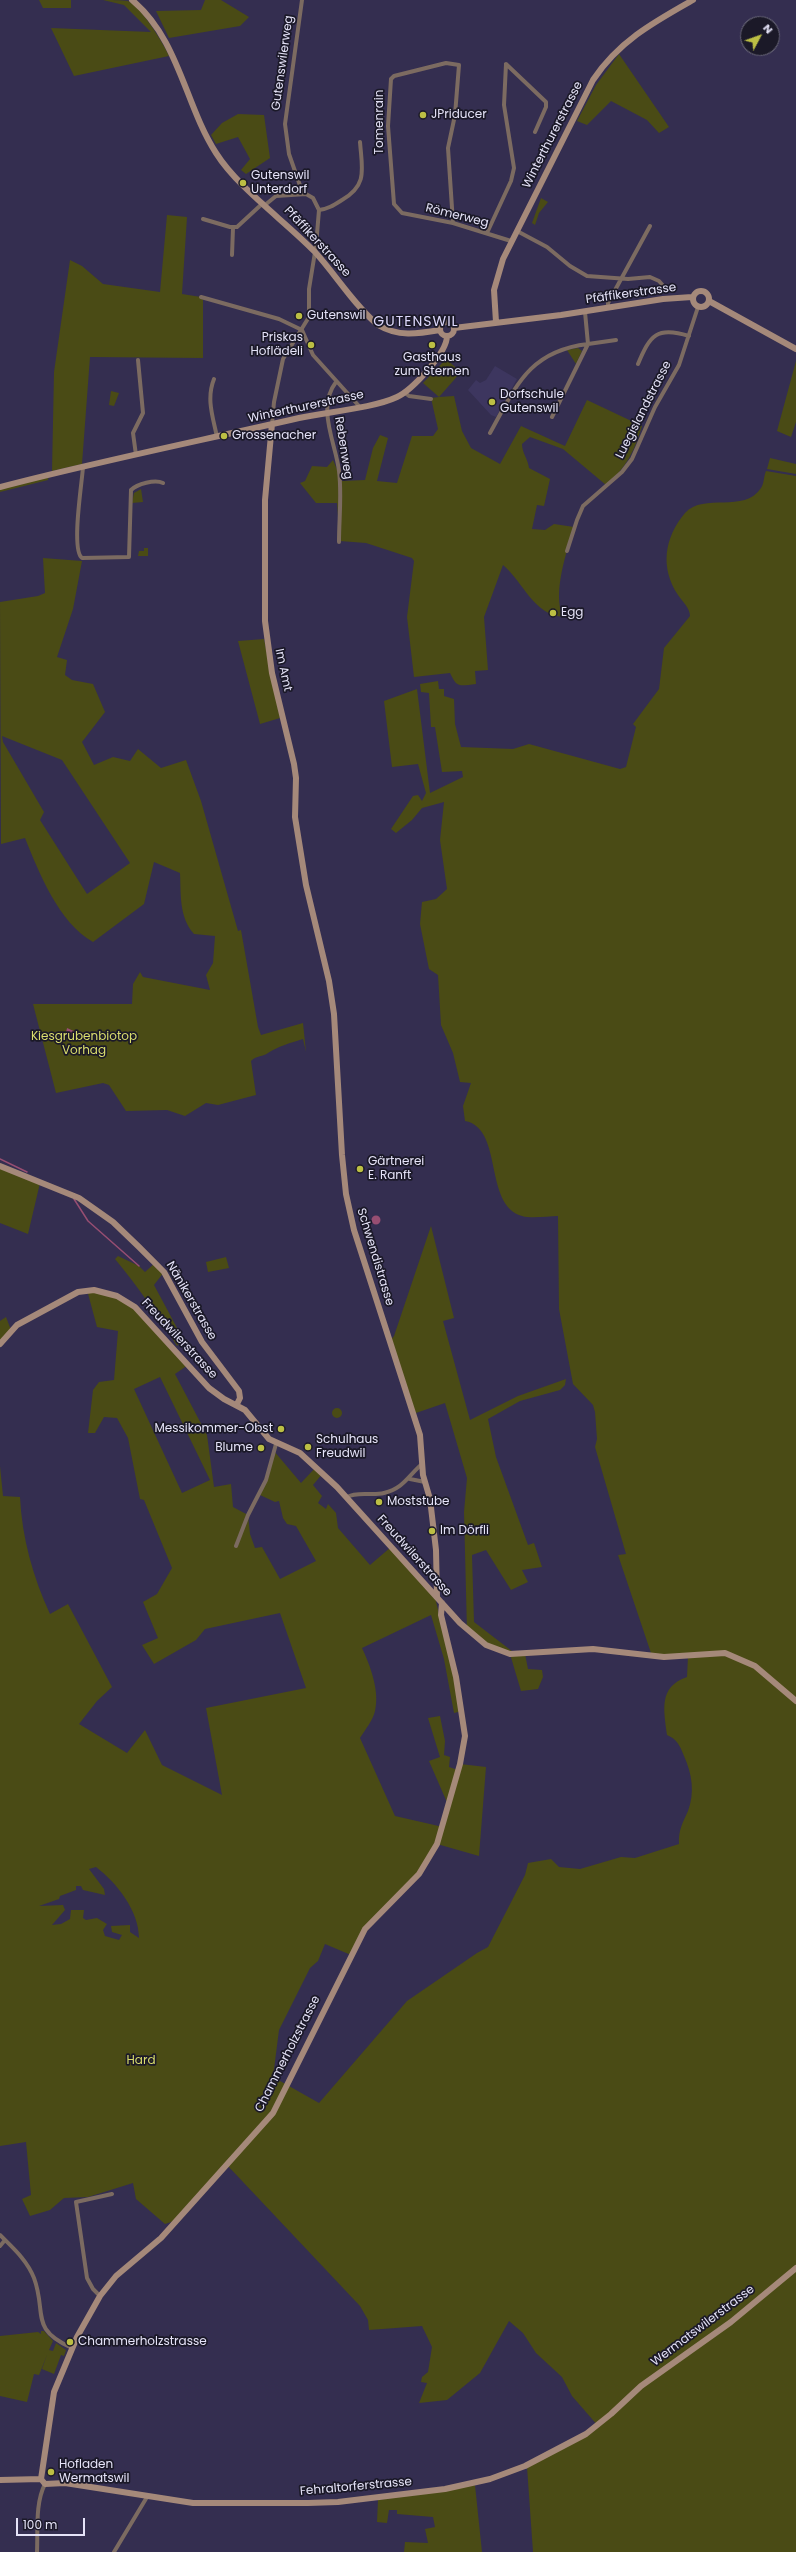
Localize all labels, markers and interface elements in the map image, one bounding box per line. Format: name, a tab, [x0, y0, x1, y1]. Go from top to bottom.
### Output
street label: Gutenswilerweg	[269, 15, 297, 111]
north arrow	[740, 16, 780, 56]
text: N	[760, 20, 777, 37]
street label: Winterthurerstrasse	[520, 79, 586, 191]
street label: Tomenrain	[373, 90, 387, 154]
place label: JPriducer	[431, 108, 487, 122]
marker: JPriducer	[418, 110, 428, 120]
place label: Gutenswil Unterdorf	[251, 169, 310, 197]
marker: Gutenswil Unterdorf	[238, 178, 248, 188]
street label: Römerweg	[424, 201, 490, 231]
street label: Pfäffikerstrasse	[281, 204, 353, 280]
street label: Pfäffikerstrasse	[585, 281, 677, 307]
place label: Gutenswil	[307, 309, 366, 323]
marker: Gutenswil	[294, 311, 304, 321]
district label: GUTENSWIL	[373, 314, 459, 330]
place label: Priskas Hoflädeli	[251, 331, 303, 359]
marker: Priskas Hoflädeli	[306, 340, 316, 350]
marker: Gasthaus zum Sternen	[427, 340, 437, 350]
place label: Gasthaus zum Sternen	[395, 351, 469, 379]
street label: Luegislandstrasse	[613, 359, 675, 461]
street label: Winterthurerstrasse	[247, 388, 365, 426]
place label: Dorfschule Gutenswil	[500, 388, 564, 416]
marker: Dorfschule Gutenswil	[487, 397, 497, 407]
street label: Rebenweg	[331, 416, 355, 480]
place label: Grossenacher	[232, 429, 316, 443]
marker: Grossenacher	[219, 431, 229, 441]
place label: Egg	[561, 606, 583, 620]
marker: Egg	[548, 608, 558, 618]
street label: Im Amt	[271, 647, 295, 693]
park label: Kiesgrubenbiotop Vorhag	[31, 1030, 137, 1058]
place label: Gärtnerei E. Ranft	[368, 1155, 424, 1183]
marker: Gärtnerei E. Ranft	[355, 1164, 365, 1174]
street label: Schwendistrasse	[353, 1206, 397, 1308]
street label: Nänikerstrasse	[163, 1259, 219, 1343]
street label: Freudwilerstrasse	[138, 1296, 220, 1382]
place label: Messikommer-Obst	[154, 1422, 273, 1436]
marker: Messikommer-Obst	[276, 1424, 286, 1434]
place label: Schulhaus Freudwil	[316, 1433, 378, 1461]
place label: Blume	[215, 1441, 253, 1455]
marker: Schulhaus Freudwil	[303, 1442, 313, 1452]
marker: Blume	[256, 1443, 266, 1453]
place label: Moststube	[387, 1495, 450, 1509]
marker: Moststube	[374, 1497, 384, 1507]
street label: Freudwilerstrasse	[374, 1512, 454, 1600]
place label: Im Dörfli	[440, 1524, 489, 1538]
marker: Im Dörfli	[427, 1526, 437, 1536]
street label: Chammerholzstrasse	[252, 1993, 324, 2115]
park label: Hard	[126, 2054, 156, 2068]
street label: Wermatswilerstrasse	[649, 2282, 757, 2370]
place label: Chammerholzstrasse	[78, 2335, 207, 2349]
marker: Chammerholzstrasse	[65, 2337, 75, 2347]
place label: Hofladen Wermatswil	[59, 2458, 129, 2486]
marker: Hofladen Wermatswil	[46, 2467, 56, 2477]
street label: Fehraltorferstrasse	[299, 2475, 413, 2499]
scale bar	[18, 2510, 87, 2536]
text: 100 m	[23, 2516, 57, 2533]

